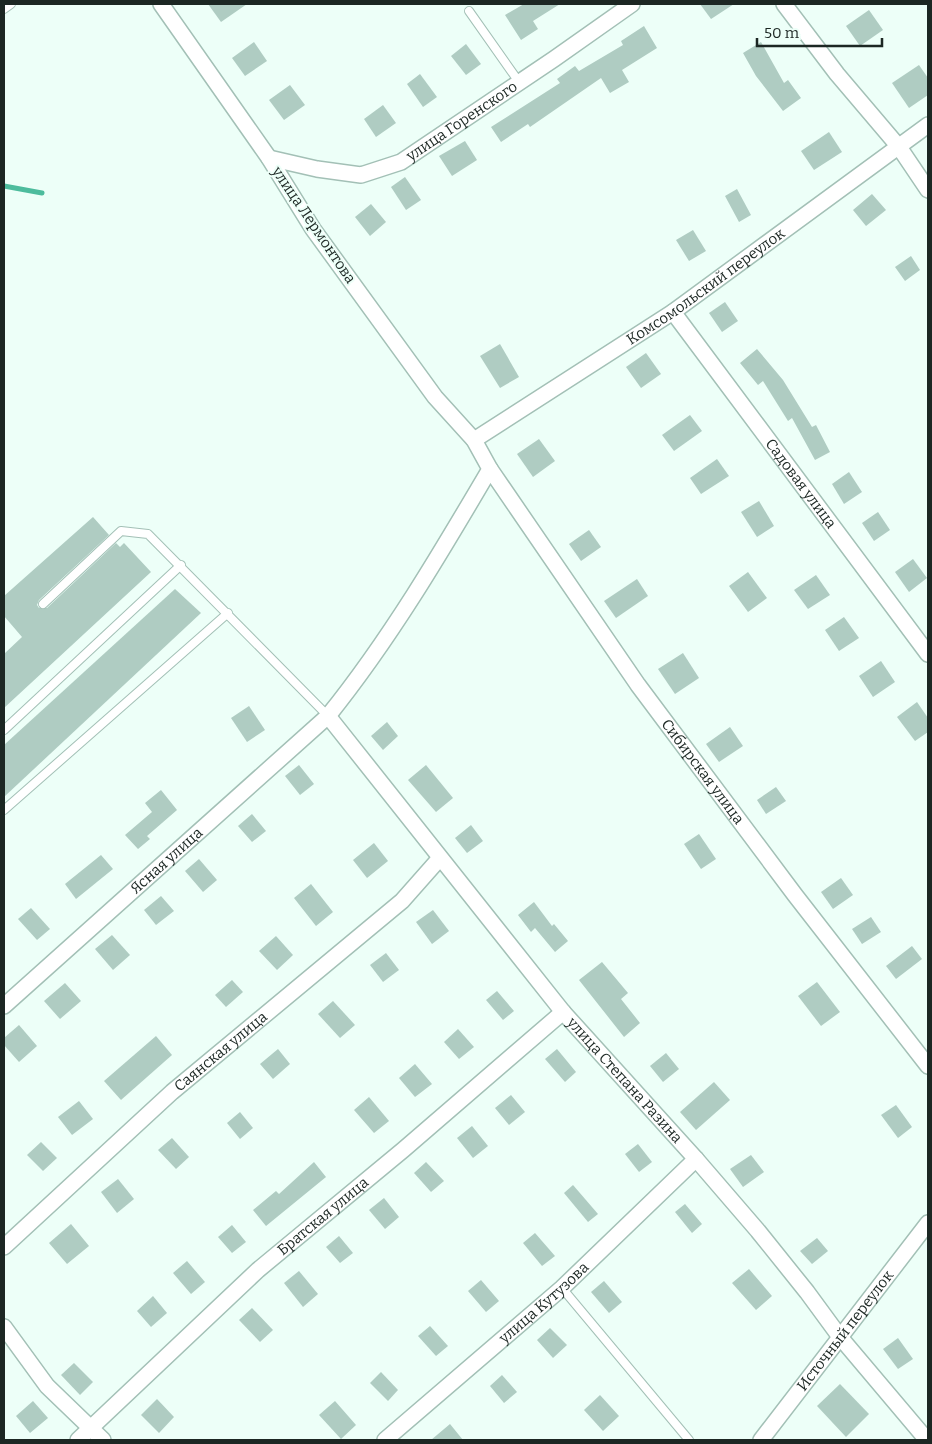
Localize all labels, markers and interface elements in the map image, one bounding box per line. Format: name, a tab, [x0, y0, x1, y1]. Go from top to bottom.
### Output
scale bar	[757, 15, 882, 47]
text: 50 m	[764, 24, 800, 42]
street label: улица Горенского	[402, 77, 521, 165]
street label: улица Лермонтова	[268, 162, 360, 287]
street label: Комсомольский переулок	[623, 224, 788, 348]
street label: Садовая улица	[762, 435, 840, 532]
street label: Сибирская улица	[658, 716, 748, 828]
street label: Ясная улица	[127, 824, 206, 898]
street label: Саянская улица	[171, 1008, 271, 1095]
street label: улица Степана Разина	[563, 1013, 686, 1147]
street label: Братская улица	[274, 1173, 372, 1259]
street label: улица Кутузова	[495, 1258, 592, 1348]
street label: Источный переулок	[793, 1267, 897, 1394]

